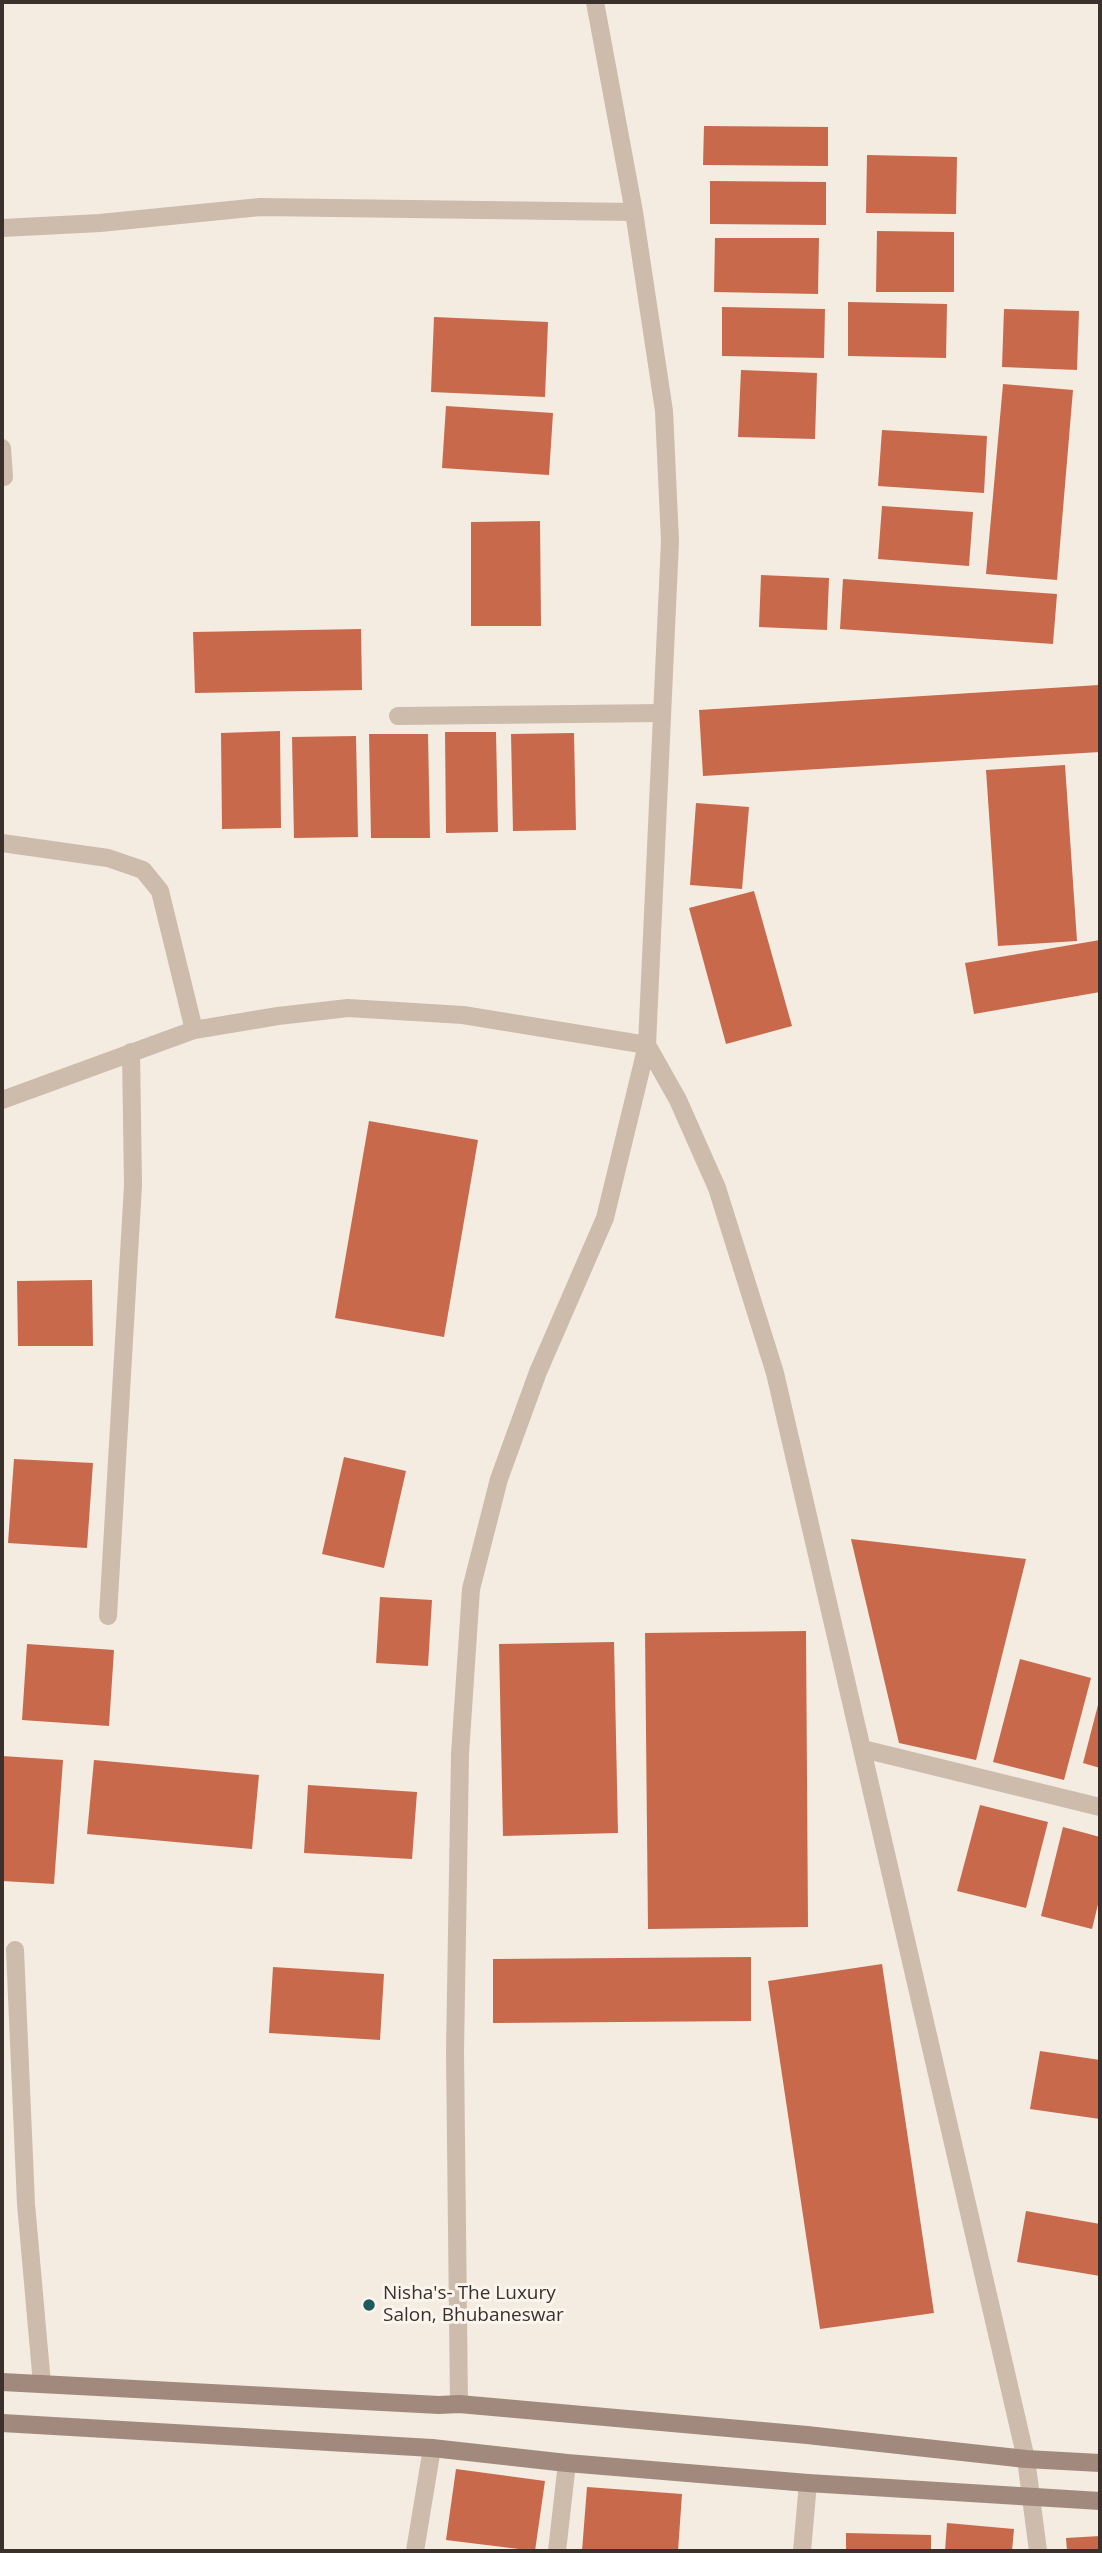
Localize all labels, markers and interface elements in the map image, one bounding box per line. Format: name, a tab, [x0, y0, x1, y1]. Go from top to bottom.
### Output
place label: Nisha's- The Luxury Salon, Bhubaneswar	[383, 2283, 564, 2327]
marker: Nisha's- The Luxury Salon, Bhubaneswar	[361, 2297, 377, 2313]

